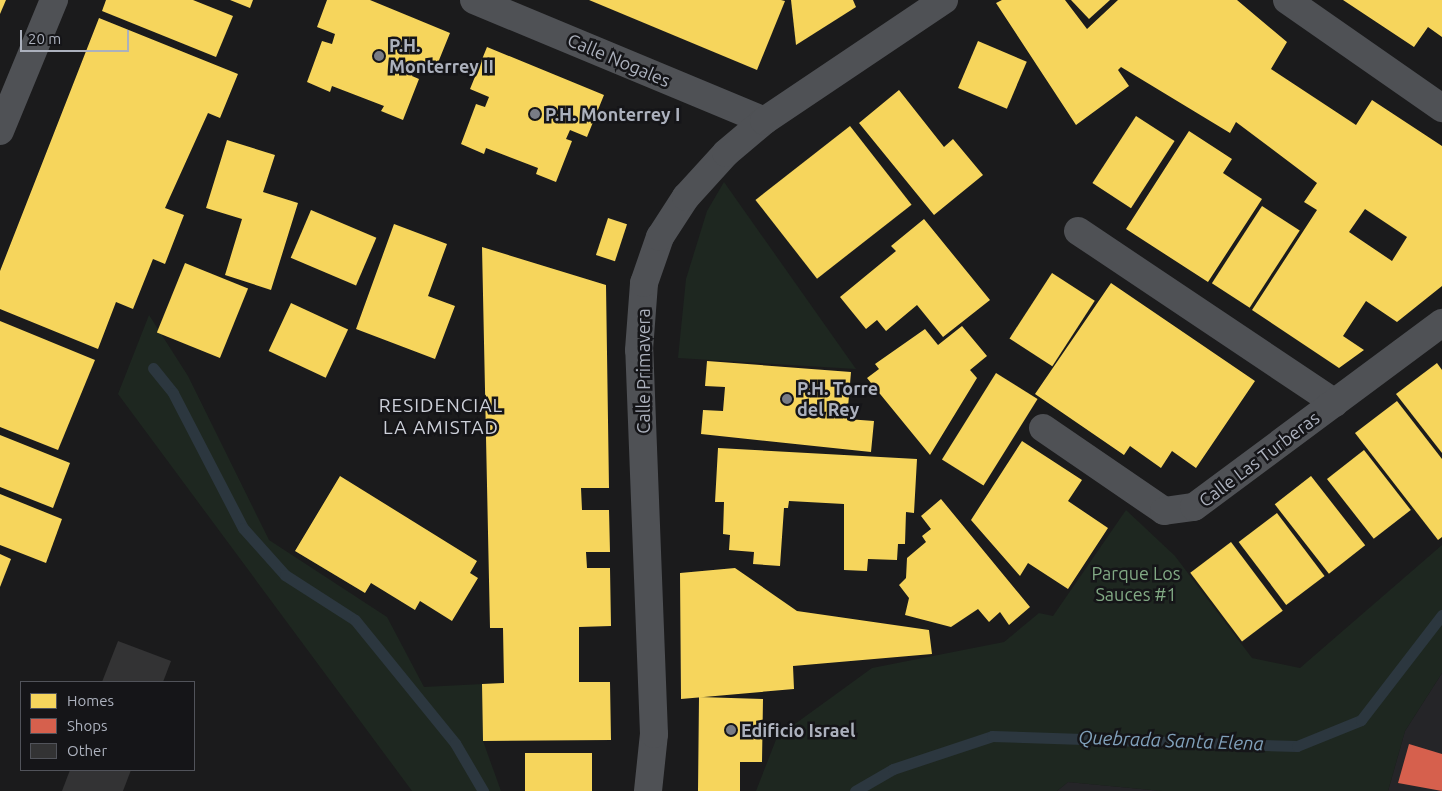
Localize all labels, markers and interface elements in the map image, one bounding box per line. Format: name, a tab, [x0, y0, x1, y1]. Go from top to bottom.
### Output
scale bar	[22, 20, 131, 52]
street label: Calle Nogales	[565, 29, 673, 91]
text: 20 m	[28, 30, 61, 47]
place label: P.H. Monterrey II	[389, 35, 494, 78]
marker: P.H. Monterrey II	[373, 50, 385, 62]
place label: P.H. Monterrey I	[545, 103, 680, 125]
marker: P.H. Monterrey I	[529, 108, 541, 120]
street label: Calle Primavera	[632, 308, 654, 434]
place label: P.H. Torre del Rey	[797, 378, 878, 420]
marker: P.H. Torre del Rey	[781, 393, 793, 405]
district label: RESIDENCIAL LA AMISTAD	[377, 395, 505, 439]
street label: Calle Las Turberas	[1195, 407, 1323, 511]
park label: Parque Los Sauces #1	[1091, 563, 1181, 606]
legend	[20, 681, 195, 771]
text: Homes	[67, 692, 114, 709]
text: Shops	[67, 717, 108, 734]
place label: Edificio Israel	[741, 719, 855, 741]
marker: Edificio Israel	[725, 724, 737, 736]
water label: Quebrada Santa Elena	[1078, 726, 1264, 756]
text: Other	[67, 742, 107, 759]

